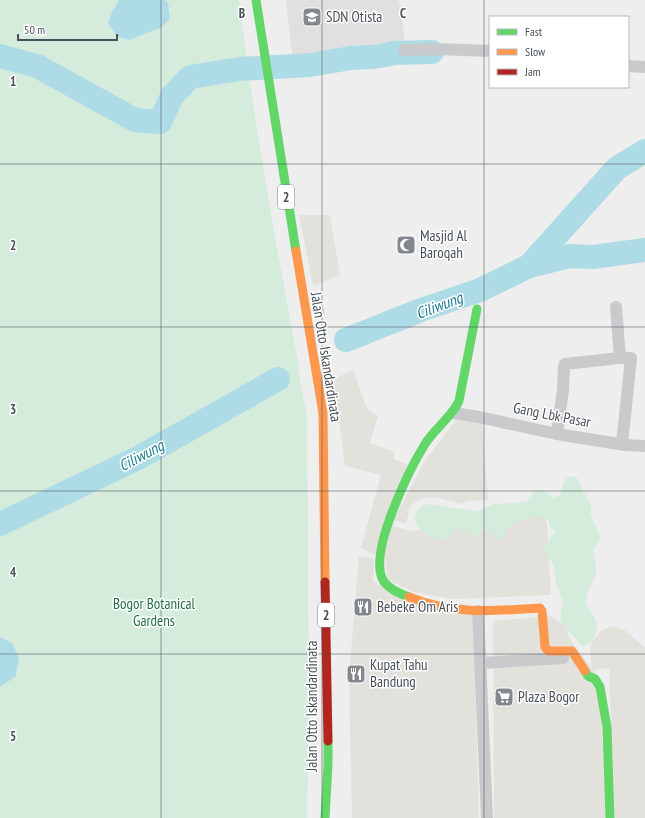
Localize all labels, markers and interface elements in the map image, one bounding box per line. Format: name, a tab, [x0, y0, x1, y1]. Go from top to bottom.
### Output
text: B	[239, 5, 245, 22]
text: C	[400, 5, 406, 22]
school or university icon: SDN Otista	[301, 6, 323, 28]
place label: SDN Otista	[326, 7, 382, 26]
scale bar	[18, 16, 117, 42]
legend	[489, 16, 629, 88]
text: 50 m	[24, 22, 45, 37]
text: Fast	[525, 24, 543, 39]
text: Slow	[525, 44, 546, 59]
text: Jam	[524, 64, 541, 79]
text: 1	[10, 73, 16, 90]
road number: 2	[278, 185, 294, 209]
place label: Masjid Al Baroqah	[420, 226, 467, 262]
mosque icon: Masjid Al Baroqah	[395, 234, 417, 256]
text: 2	[10, 237, 16, 254]
water label: Ciliwung	[413, 287, 466, 323]
street label: Jalan Otto Iskandardinata	[307, 290, 346, 423]
street label: Gang Lbk Pasar	[512, 398, 593, 431]
text: 3	[10, 401, 16, 418]
water label: Ciliwung	[115, 434, 168, 475]
text: 4	[10, 564, 17, 581]
park label: Bogor Botanical Gardens	[113, 594, 196, 630]
restaurant icon: Bebeke Om Aris	[352, 596, 374, 618]
place label: Bebeke Om Aris	[377, 597, 458, 616]
road number: 2	[318, 603, 334, 627]
street label: Jalan Otto Iskandardinata	[302, 641, 321, 772]
place label: Kupat Tahu Bandung	[370, 655, 428, 691]
restaurant icon: Kupat Tahu Bandung	[345, 663, 367, 685]
supermarket icon: Plaza Bogor	[493, 686, 515, 708]
place label: Plaza Bogor	[518, 687, 580, 706]
text: 5	[10, 728, 16, 745]

